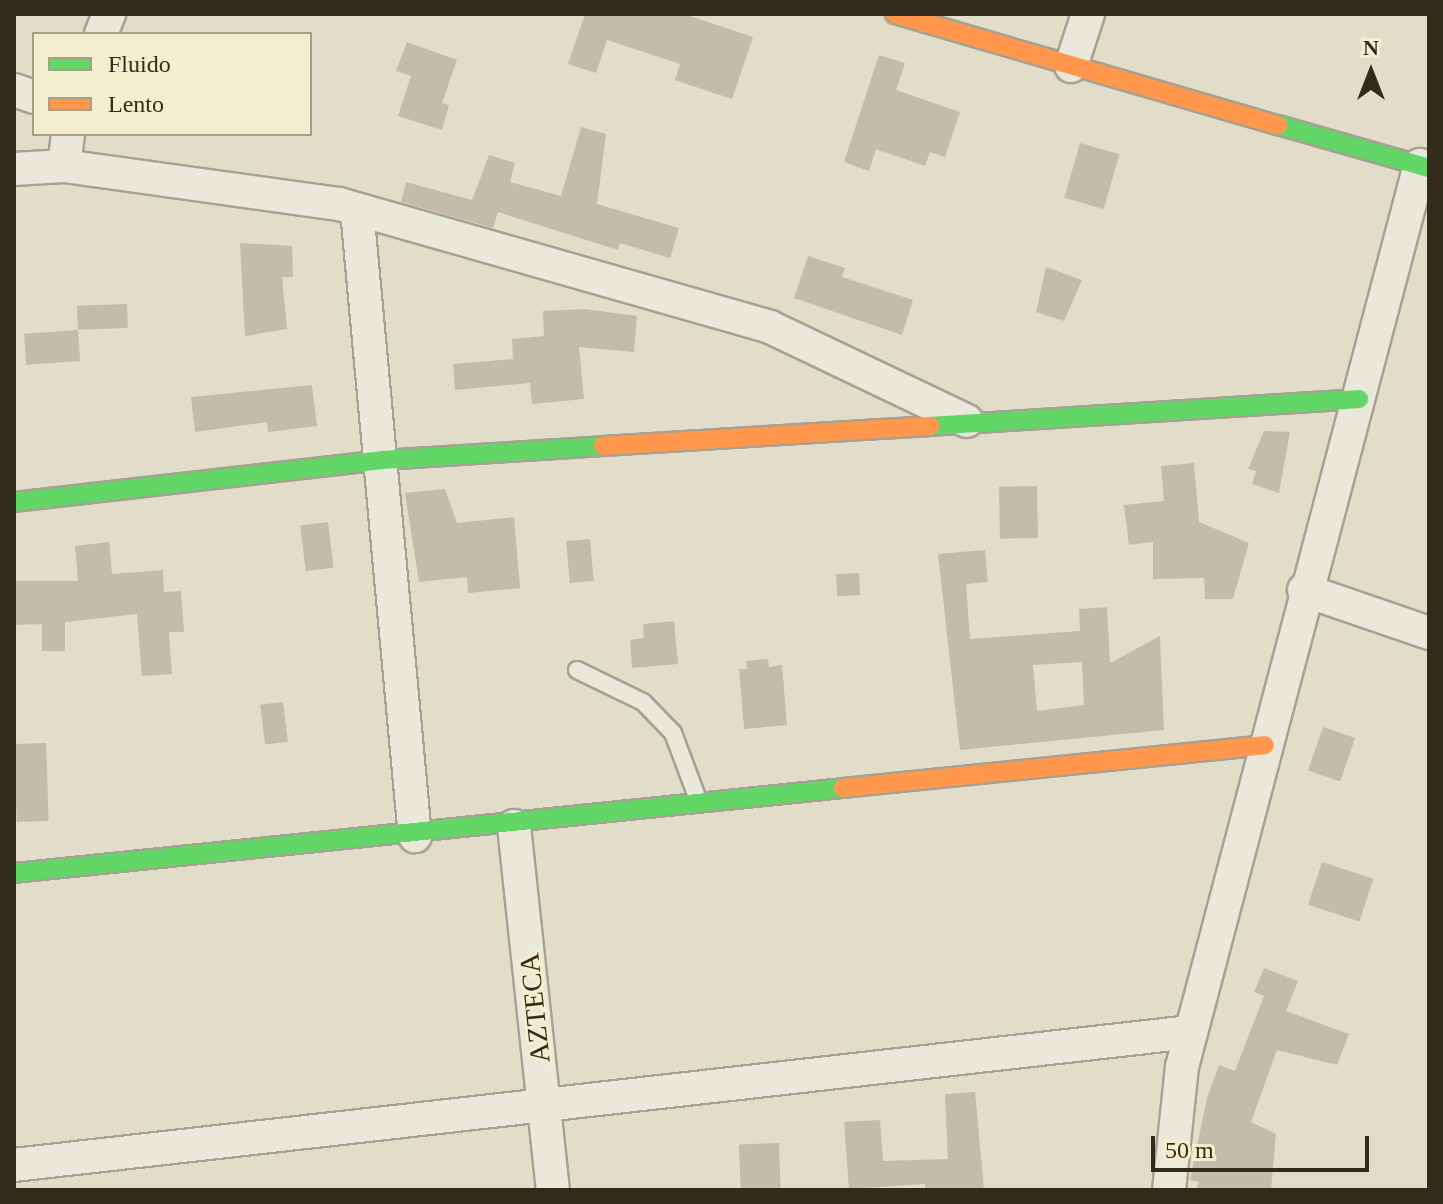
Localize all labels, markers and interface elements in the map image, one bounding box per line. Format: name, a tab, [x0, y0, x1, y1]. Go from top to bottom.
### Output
legend	[32, 32, 312, 136]
north arrow	[1331, 32, 1411, 112]
text: N	[1363, 35, 1379, 60]
text: Fluido	[108, 51, 171, 77]
text: Lento	[108, 91, 164, 117]
street label: AZTECA	[513, 951, 557, 1065]
scale bar	[1155, 1120, 1373, 1170]
text: 50 m	[1165, 1137, 1214, 1163]

